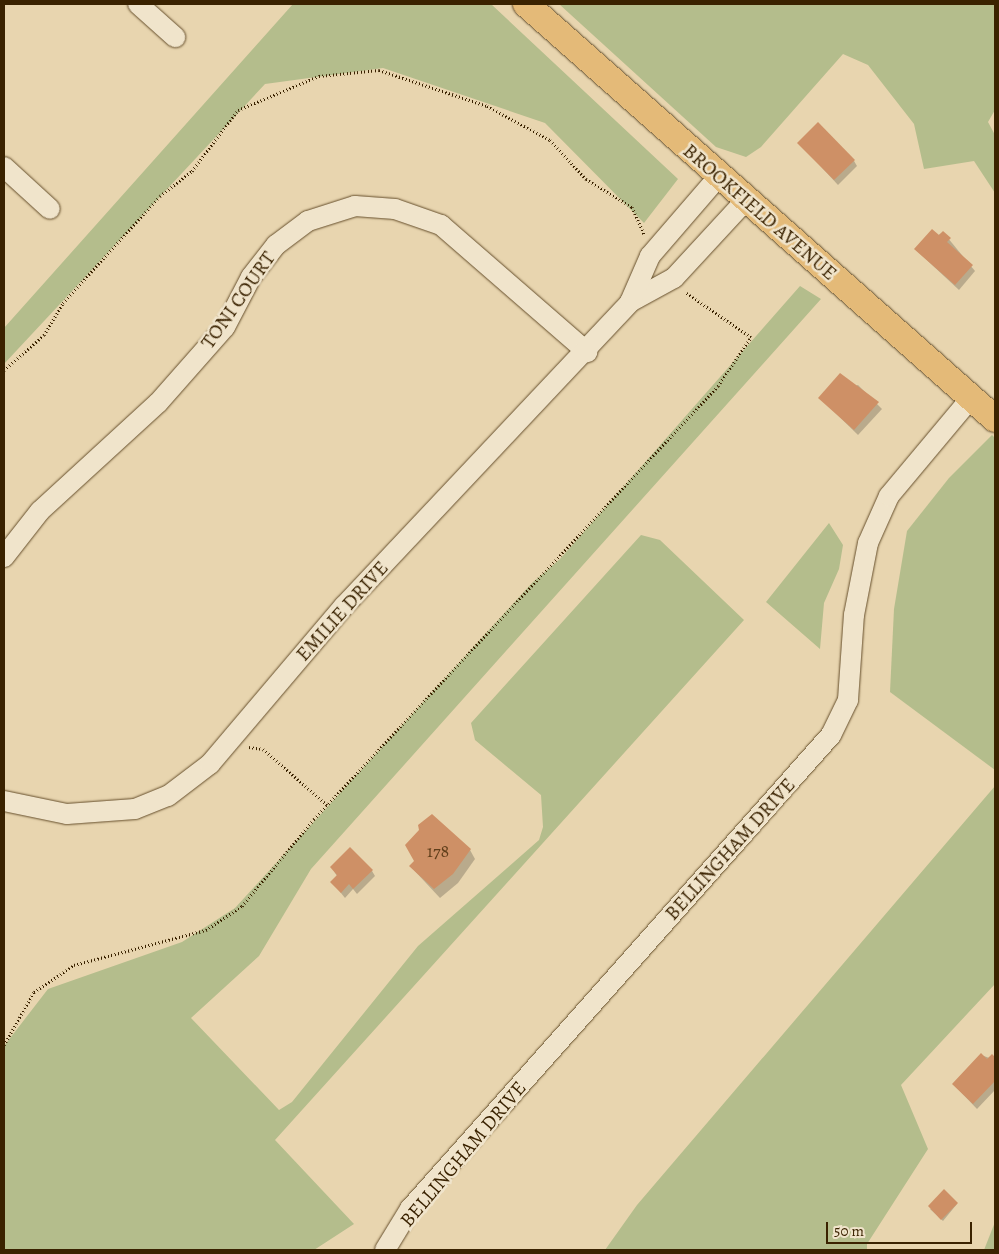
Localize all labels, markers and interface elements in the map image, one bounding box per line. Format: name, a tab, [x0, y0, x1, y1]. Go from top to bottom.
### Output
street label: BROOKFIELD AVENUE	[678, 139, 842, 285]
street label: TONI COURT	[196, 247, 280, 353]
street label: EMILIE DRIVE	[291, 556, 393, 666]
street label: BELLINGHAM DRIVE	[660, 773, 800, 925]
house number: 178	[427, 840, 449, 862]
street label: BELLINGHAM DRIVE	[395, 1076, 531, 1232]
scale bar	[829, 1212, 975, 1244]
text: 50 m	[834, 1221, 864, 1241]

